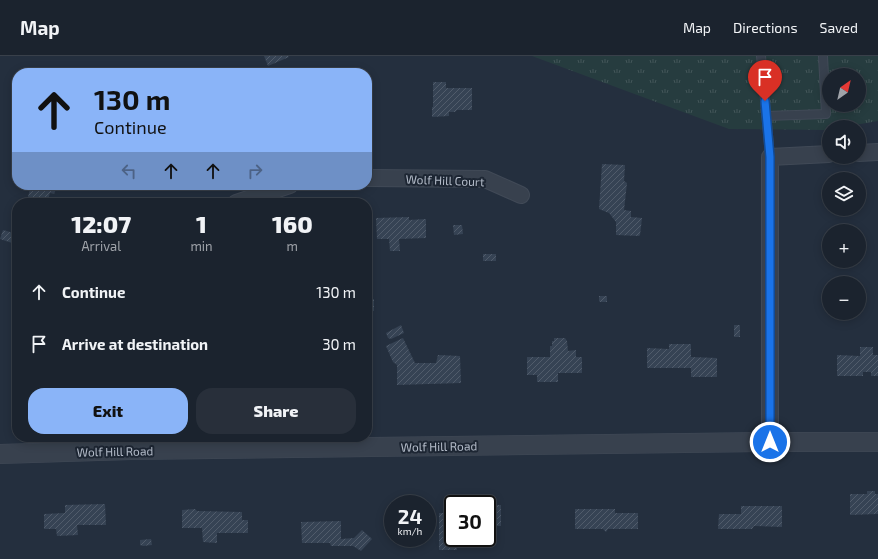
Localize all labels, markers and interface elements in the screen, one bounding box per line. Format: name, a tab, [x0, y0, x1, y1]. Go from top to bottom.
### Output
text: Map	[20, 16, 60, 39]
text: Map	[683, 19, 711, 36]
text: Directions	[733, 19, 798, 36]
text: Saved	[820, 19, 858, 36]
pin	[748, 60, 782, 101]
icon: arrive	[754, 66, 776, 88]
north arrow	[822, 68, 866, 112]
map controls	[822, 68, 866, 320]
text: 130 m	[94, 82, 170, 116]
icon: ahead	[28, 84, 80, 136]
text: Continue	[94, 116, 167, 138]
button: sound	[822, 120, 866, 164]
icon: left	[118, 160, 140, 182]
icon: ahead	[160, 160, 182, 182]
icon: ahead	[202, 160, 224, 182]
icon: right	[244, 160, 266, 182]
street label: Wolf Hill Court	[405, 172, 485, 188]
button: layers	[822, 172, 866, 216]
text: 12:07	[71, 209, 131, 238]
text: 1	[196, 209, 207, 238]
text: 160	[272, 209, 313, 238]
button: +	[822, 224, 866, 268]
text: Arrival	[81, 238, 121, 254]
text: min	[190, 238, 213, 254]
text: m	[287, 238, 298, 254]
button: −	[822, 276, 866, 320]
icon: ahead	[28, 281, 50, 303]
text: Continue	[62, 283, 125, 301]
text: 130 m	[316, 283, 356, 301]
icon: arrive	[28, 333, 50, 355]
text: Arrive at destination	[62, 335, 208, 353]
text: 30 m	[322, 335, 356, 353]
button: Exit	[28, 388, 188, 434]
button: Share	[196, 388, 356, 434]
position arrow	[749, 421, 791, 463]
street label: Wolf Hill Road	[401, 438, 477, 454]
street label: Wolf Hill Road	[77, 443, 153, 459]
speed limit sign: 30	[444, 495, 496, 547]
text: 24	[398, 504, 422, 528]
text: km/h	[398, 525, 422, 537]

